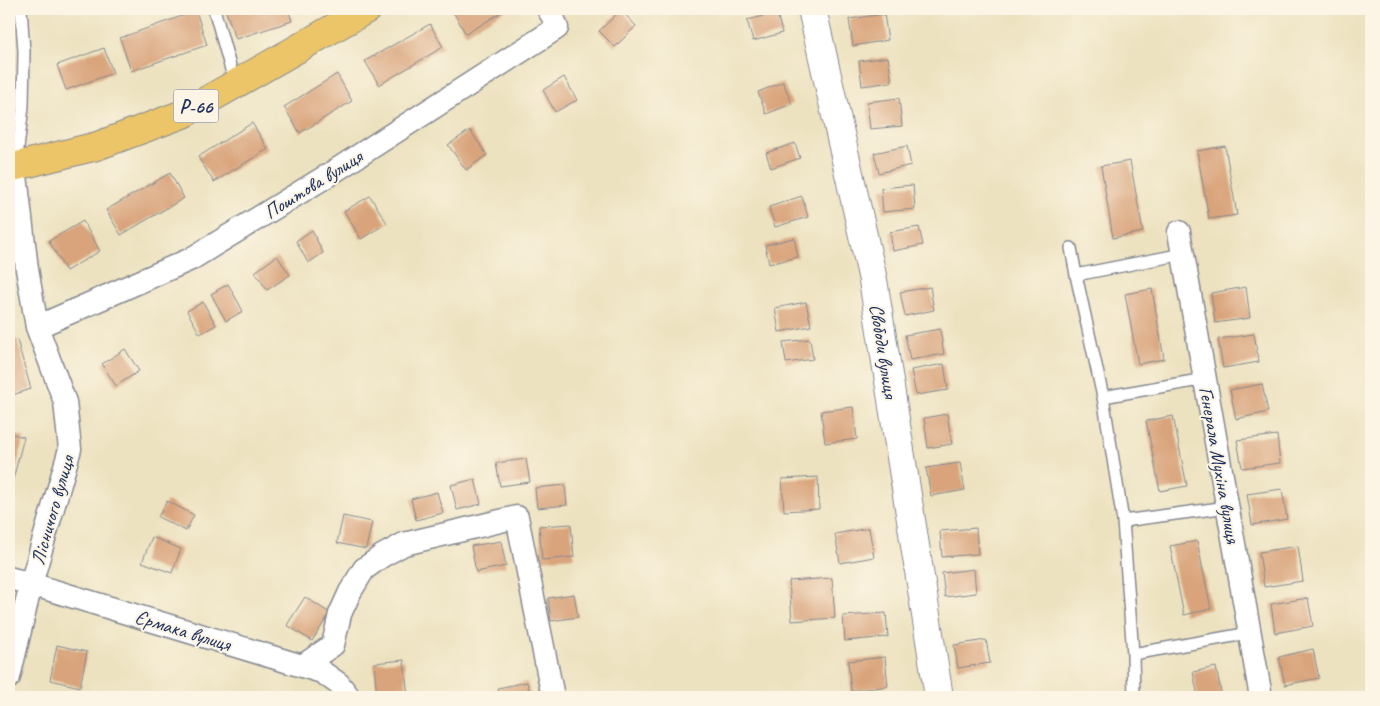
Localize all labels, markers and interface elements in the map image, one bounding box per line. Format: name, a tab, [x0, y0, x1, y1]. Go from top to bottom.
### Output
road number: Р-66	[174, 90, 218, 122]
street label: Поштова вулиця	[259, 143, 369, 225]
street label: Свободи вулиця	[864, 302, 904, 402]
street label: Генерала Мухіна вулиця	[1193, 385, 1246, 546]
street label: Лісничого вулиця	[25, 451, 81, 568]
street label: Єрмака вулиця	[132, 604, 235, 657]

